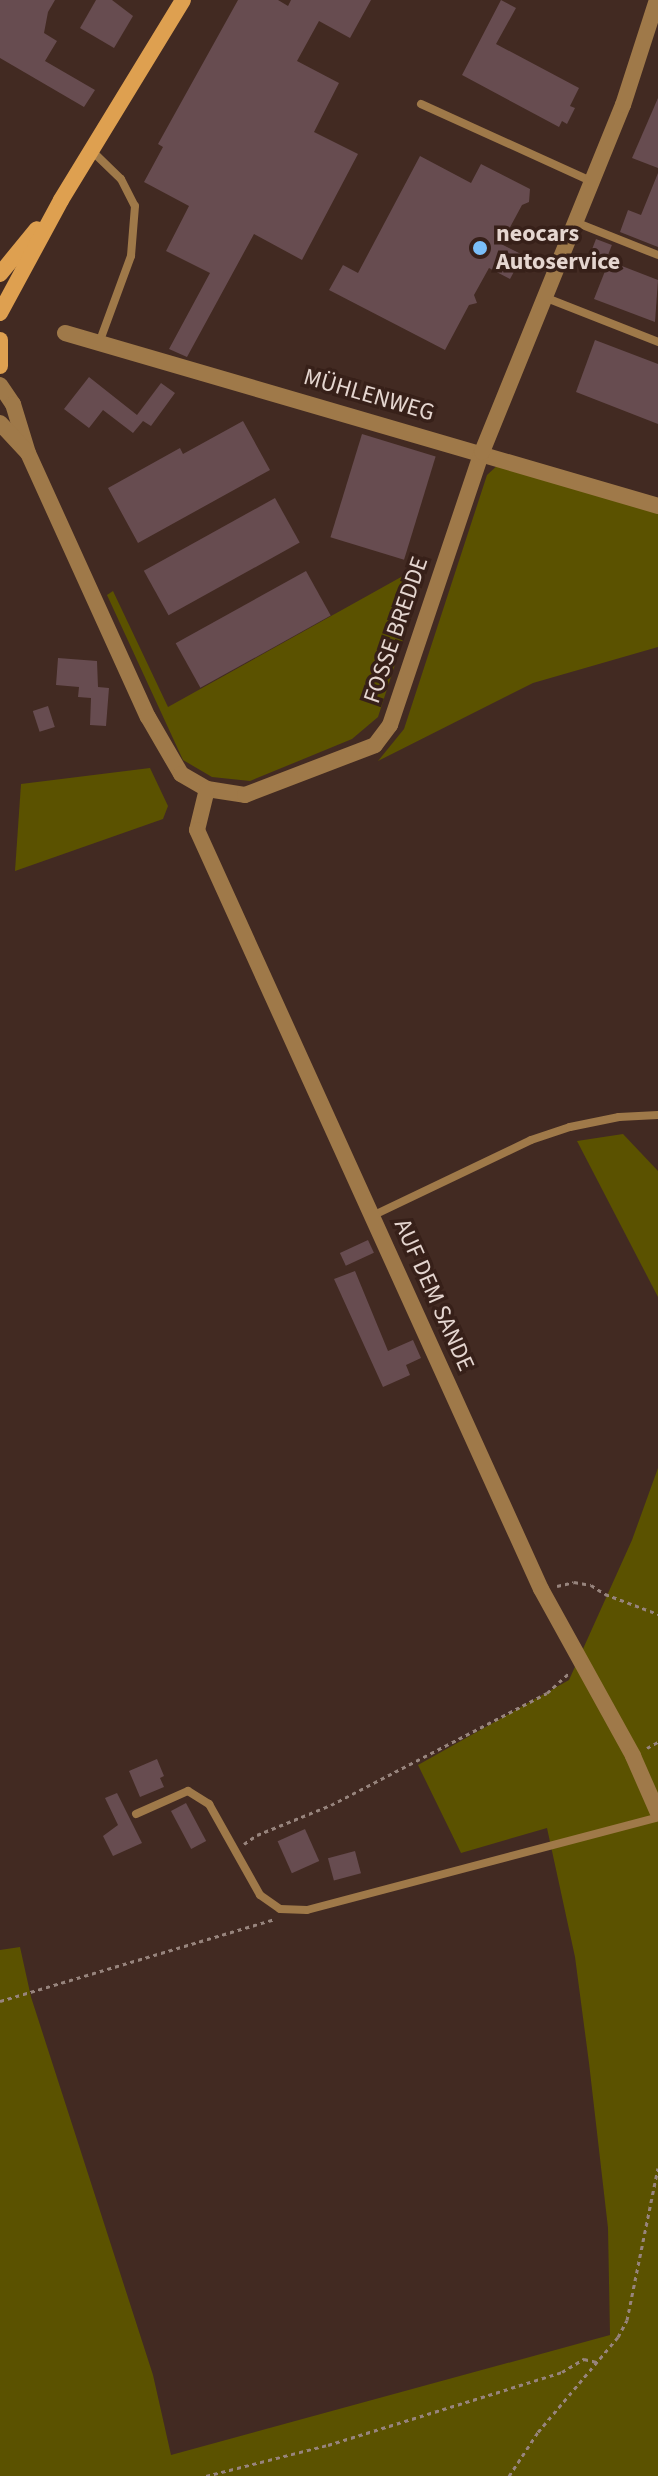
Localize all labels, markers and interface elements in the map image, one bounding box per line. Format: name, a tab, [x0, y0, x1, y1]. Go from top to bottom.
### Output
place label: neocars Autoservice	[496, 220, 620, 276]
marker: neocars Autoservice	[471, 239, 489, 257]
street label: MÜHLENWEG	[300, 363, 438, 427]
street label: FOSSE BREDDE	[357, 553, 435, 707]
street label: AUF DEM SANDE	[388, 1215, 480, 1375]

